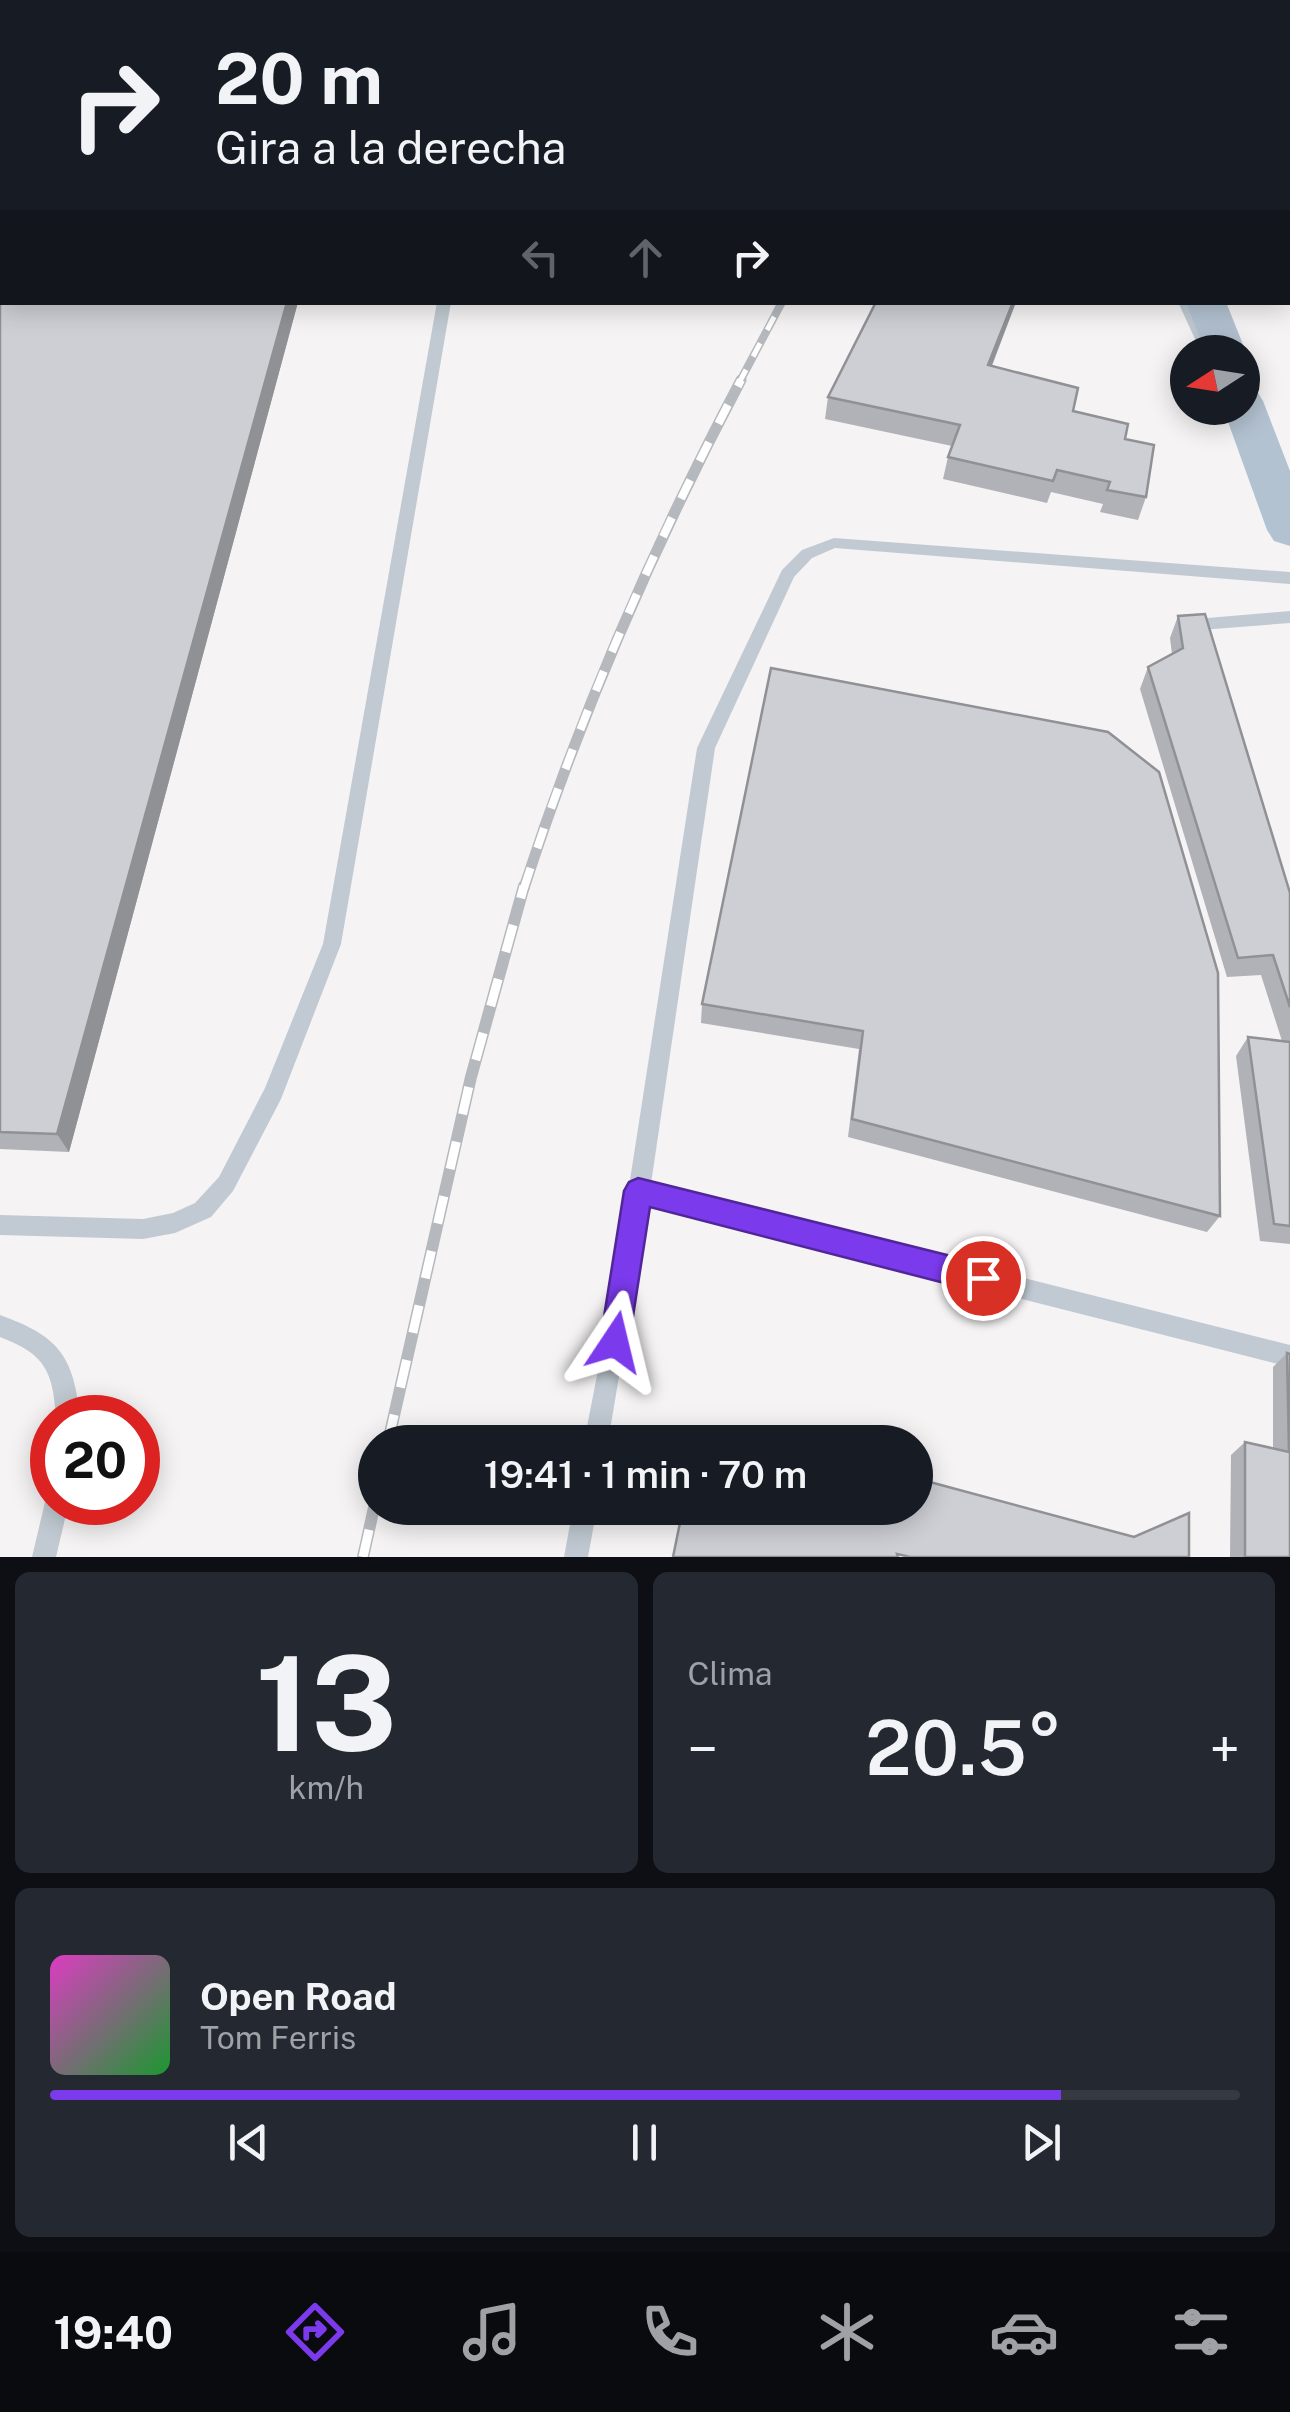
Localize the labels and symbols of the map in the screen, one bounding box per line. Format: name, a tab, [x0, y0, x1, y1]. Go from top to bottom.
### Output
north arrow	[1170, 335, 1260, 425]
pin	[941, 1236, 1026, 1321]
position arrow	[563, 1290, 667, 1394]
speed limit sign: 20	[30, 1395, 160, 1525]

